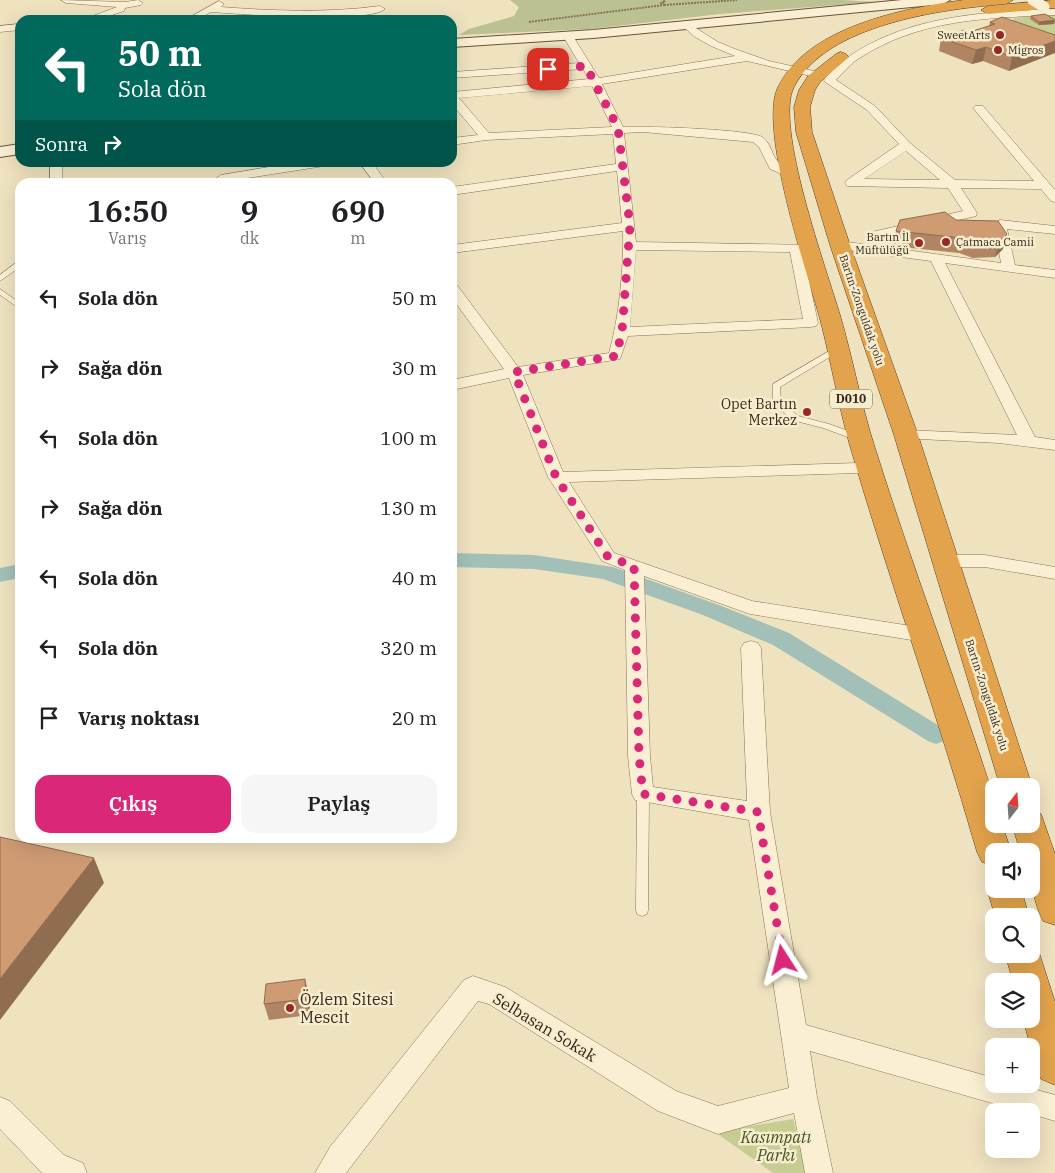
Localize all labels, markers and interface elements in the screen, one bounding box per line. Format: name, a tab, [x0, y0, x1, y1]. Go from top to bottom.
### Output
place label: SweetArts	[937, 28, 990, 42]
marker: SweetArts	[994, 29, 1006, 41]
text: 50 m	[118, 30, 202, 76]
icon: left	[35, 35, 100, 100]
place label: Migros	[1008, 43, 1044, 57]
marker: Migros	[992, 44, 1004, 56]
pin	[527, 48, 569, 90]
icon: arrive	[534, 55, 562, 83]
text: Sola dön	[118, 74, 207, 103]
icon: right	[98, 130, 126, 158]
text: Sonra	[35, 132, 88, 156]
text: 16:50	[87, 191, 168, 230]
text: 9	[240, 191, 258, 230]
text: 690	[331, 191, 385, 230]
text: Varış	[108, 228, 147, 248]
text: dk	[240, 228, 259, 248]
text: m	[350, 228, 366, 248]
place label: Bartın İl Müftülüğü	[855, 230, 909, 257]
place label: Çatmaca Camii	[956, 235, 1034, 249]
marker: Çatmaca Camii	[940, 236, 952, 248]
marker: Bartın İl Müftülüğü	[913, 237, 925, 249]
street label: Bartın-Zonguldak yolu	[836, 253, 888, 368]
icon: left	[35, 284, 63, 312]
text: Sola dön	[78, 286, 158, 310]
text: 50 m	[392, 286, 437, 310]
icon: right	[35, 354, 63, 382]
text: Sağa dön	[78, 356, 162, 380]
text: 30 m	[392, 356, 437, 380]
road number: D010	[830, 389, 872, 408]
place label: Opet Bartın Merkez	[721, 395, 797, 429]
marker: Opet Bartın Merkez	[801, 406, 813, 418]
icon: left	[35, 424, 63, 452]
text: Sola dön	[78, 426, 158, 450]
text: 100 m	[380, 426, 437, 450]
icon: right	[35, 494, 63, 522]
text: Sağa dön	[78, 496, 162, 520]
text: 130 m	[380, 496, 437, 520]
icon: left	[35, 564, 63, 592]
text: Sola dön	[78, 566, 158, 590]
text: 40 m	[392, 566, 437, 590]
icon: left	[35, 634, 63, 662]
text: Sola dön	[78, 636, 158, 660]
text: 320 m	[380, 636, 437, 660]
street label: Bartın-Zonguldak yolu	[962, 637, 1012, 753]
icon: arrive	[35, 704, 63, 732]
text: Varış noktası	[78, 706, 200, 730]
text: 20 m	[392, 706, 437, 730]
button: Çıkış	[35, 775, 231, 833]
button: Paylaş	[241, 775, 437, 833]
north arrow	[985, 778, 1040, 832]
map controls	[985, 778, 1040, 1158]
button: sound	[985, 843, 1040, 898]
button: search	[985, 908, 1040, 963]
position arrow	[756, 933, 808, 985]
button: layers	[985, 973, 1040, 1028]
street label: Selbasan Sokak	[489, 988, 601, 1066]
place label: Özlem Sitesi Mescit	[300, 989, 393, 1027]
marker: Özlem Sitesi Mescit	[284, 1002, 296, 1014]
button: +	[985, 1038, 1040, 1093]
button: −	[985, 1103, 1040, 1158]
park label: Kasımpatı Parkı	[740, 1127, 811, 1165]

